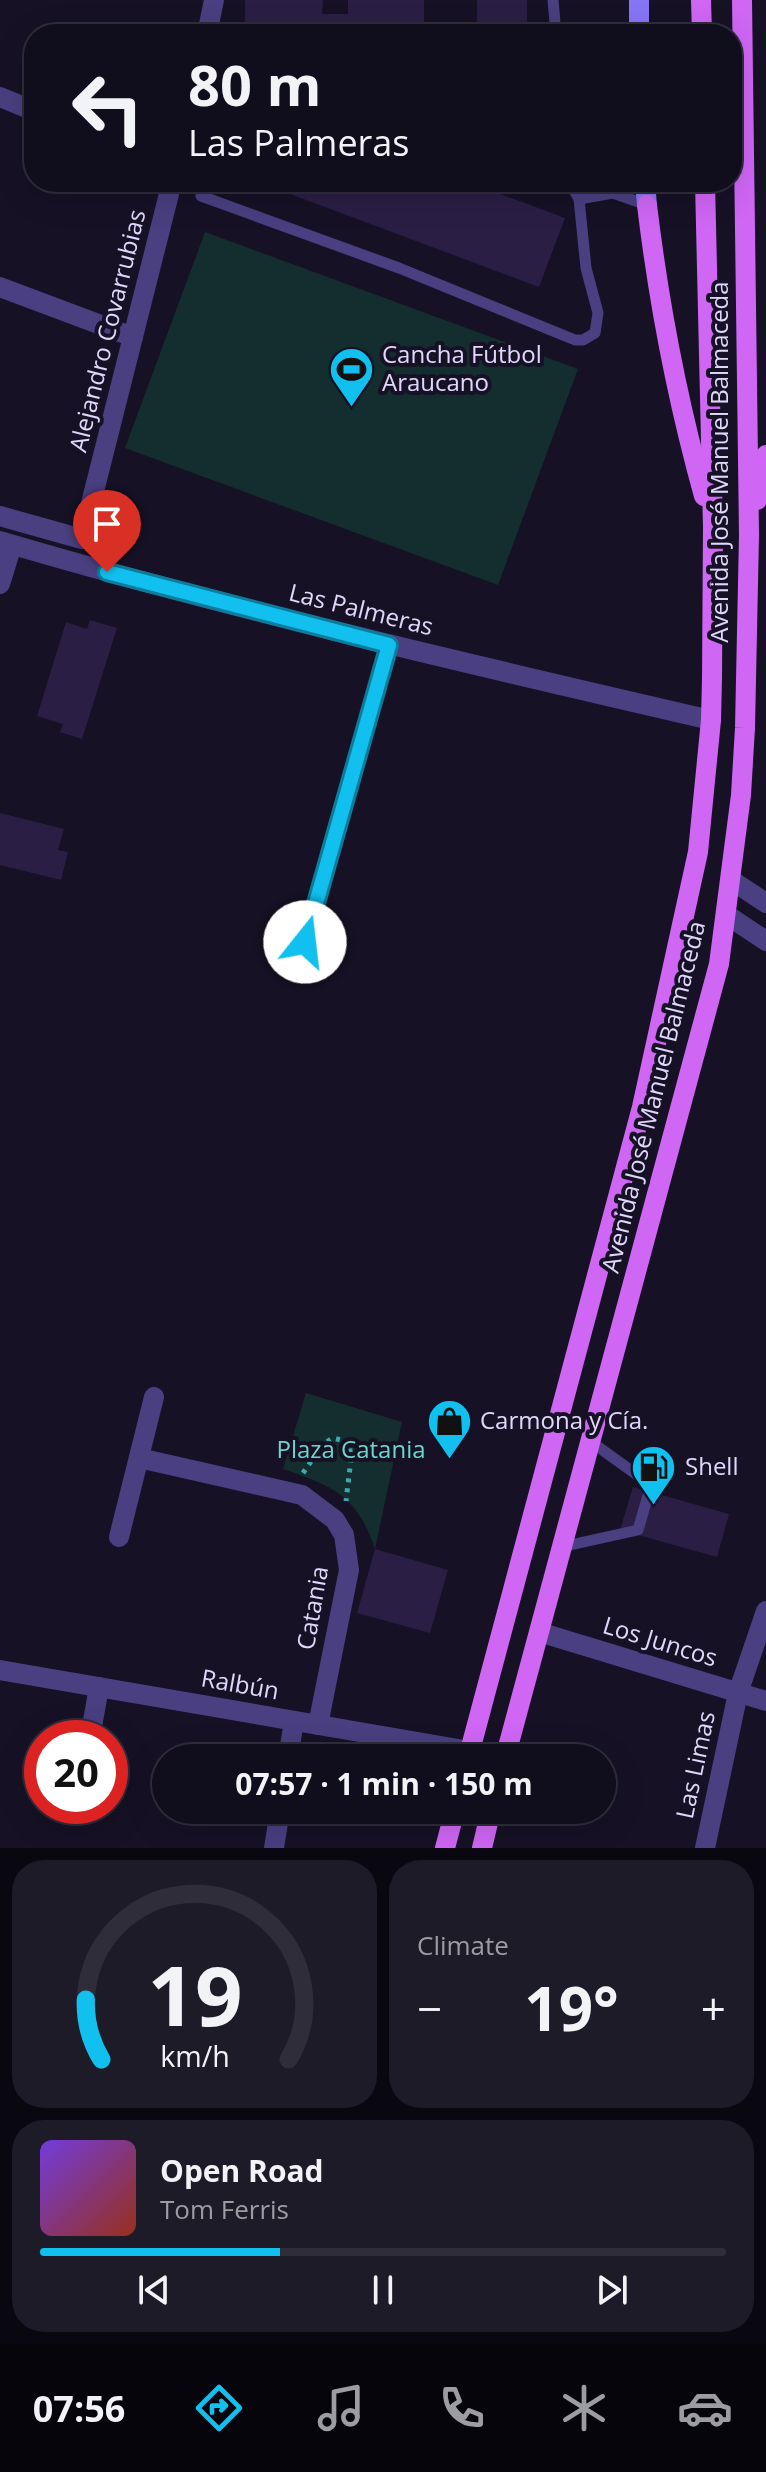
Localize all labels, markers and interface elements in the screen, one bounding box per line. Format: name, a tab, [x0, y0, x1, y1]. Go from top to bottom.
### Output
text: 80 m	[188, 46, 322, 122]
icon: left	[56, 56, 160, 160]
text: Las Palmeras	[188, 118, 409, 167]
street label: Alejandro Covarrubias	[60, 206, 153, 455]
street label: Avenida José Manuel Balmaceda	[702, 281, 735, 643]
place label: Cancha Fútbol Araucano	[382, 337, 542, 398]
sports icon: Cancha Fútbol Araucano	[327, 345, 375, 408]
pin	[73, 490, 141, 572]
icon: arrive	[85, 502, 129, 546]
street label: Las Palmeras	[286, 575, 437, 642]
position arrow	[263, 900, 347, 984]
street label: Avenida José Manuel Balmaceda	[593, 917, 712, 1276]
shop icon: Carmona y Cía.	[425, 1397, 473, 1460]
place label: Carmona y Cía.	[480, 1403, 648, 1436]
park label: Plaza Catania	[276, 1432, 426, 1465]
fuel station icon: Shell	[630, 1443, 678, 1506]
place label: Shell	[685, 1449, 738, 1482]
street label: Catania	[288, 1563, 335, 1652]
street label: Los Juncos	[599, 1608, 722, 1674]
street label: Ralbún	[199, 1660, 282, 1707]
street label: Las Limas	[667, 1708, 722, 1821]
speed limit sign: 20	[24, 1720, 128, 1824]
text: 07:57 · 1 min · 150 m	[235, 1763, 533, 1804]
text: Climate	[417, 1927, 509, 1963]
text: 19	[147, 1937, 242, 2050]
text: 19°	[524, 1967, 619, 2049]
text: −	[417, 1978, 442, 2038]
text: +	[701, 1978, 726, 2038]
text: km/h	[160, 2036, 229, 2075]
text: Open Road	[160, 2150, 324, 2191]
text: Tom Ferris	[160, 2191, 289, 2227]
icon: previous	[132, 2268, 176, 2312]
icon: pause	[361, 2268, 405, 2312]
icon: next	[590, 2268, 634, 2312]
icon: directions	[191, 2380, 247, 2436]
icon: music	[313, 2380, 369, 2436]
icon: phone	[434, 2380, 490, 2436]
icon: climate	[556, 2380, 612, 2436]
icon: car	[677, 2380, 733, 2436]
text: 07:56	[33, 2384, 125, 2433]

